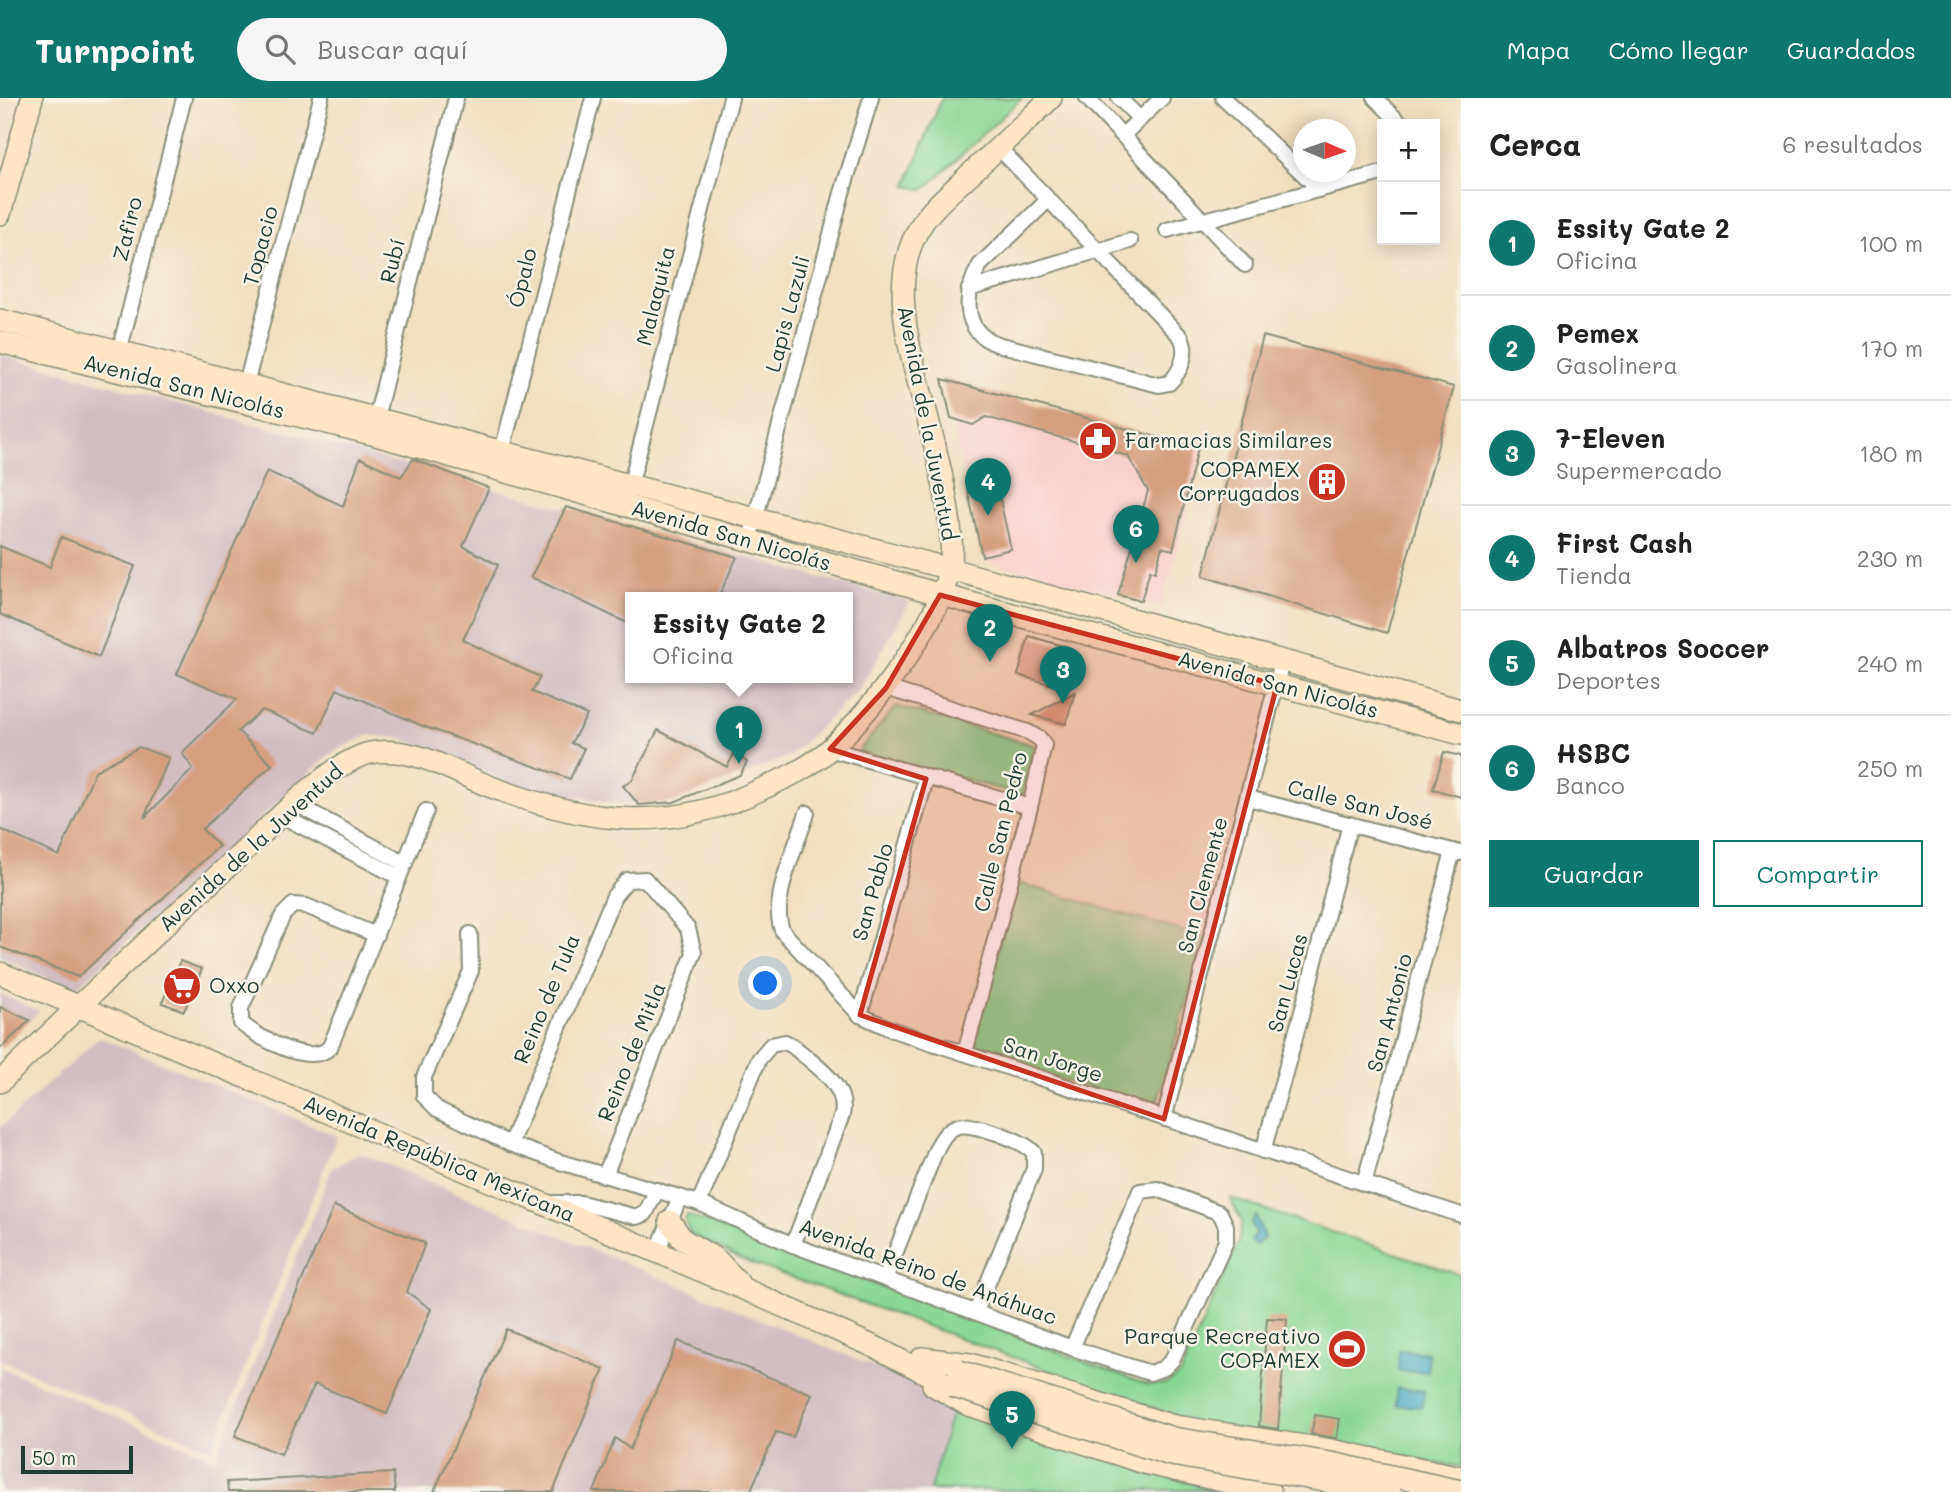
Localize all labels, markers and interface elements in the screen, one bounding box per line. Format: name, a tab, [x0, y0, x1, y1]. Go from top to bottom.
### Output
search box	[237, 18, 727, 81]
text: Turnpoint	[35, 28, 195, 71]
icon: search	[261, 30, 299, 68]
text: Buscar aquí	[317, 32, 468, 66]
text: Mapa	[1507, 34, 1571, 65]
text: Cómo llegar	[1609, 34, 1749, 65]
text: Guardados	[1787, 34, 1916, 65]
north arrow	[1293, 119, 1356, 182]
map controls	[1377, 119, 1440, 245]
button: +	[1377, 119, 1440, 182]
text: Cerca	[1489, 124, 1581, 164]
text: 6 resultados	[1783, 129, 1923, 159]
button: −	[1377, 182, 1440, 245]
street label: Zafiro	[106, 194, 147, 263]
street label: Topacio	[236, 203, 283, 288]
text: Essity Gate 2	[1556, 211, 1730, 245]
text: 1	[1507, 228, 1517, 258]
text: 100 m	[1859, 228, 1923, 258]
street label: Rubí	[373, 236, 410, 286]
street label: Malaquita	[629, 243, 680, 348]
street label: Ópalo	[501, 245, 542, 310]
text: Oficina	[1556, 245, 1638, 275]
street label: Lapis Lazuli	[758, 252, 815, 375]
street label: Avenida de la Juventud	[892, 303, 964, 542]
text: Pemex	[1556, 316, 1639, 350]
text: 2	[1506, 333, 1518, 363]
text: 170 m	[1860, 333, 1923, 363]
street label: Avenida San Nicolás	[81, 347, 288, 424]
text: Gasolinera	[1556, 350, 1678, 380]
pharmacy icon: Farmacias Similares	[1077, 420, 1119, 462]
text: 7-Eleven	[1556, 421, 1665, 455]
place label: Farmacias Similares	[1125, 426, 1332, 453]
text: 3	[1505, 438, 1519, 468]
text: 180 m	[1859, 438, 1923, 468]
place label: COPAMEX Corrugados	[1179, 455, 1300, 506]
text: Supermercado	[1556, 455, 1722, 485]
pin: 4	[965, 458, 1011, 516]
building icon: COPAMEX Corrugados	[1306, 461, 1348, 503]
street label: Avenida San Nicolás	[629, 493, 834, 576]
pin: 6	[1113, 505, 1159, 563]
text: First Cash	[1556, 526, 1692, 560]
text: 4	[1505, 543, 1519, 573]
text: 230 m	[1857, 543, 1923, 573]
text: Tienda	[1556, 560, 1632, 590]
popup	[625, 592, 853, 683]
pin: 2	[967, 604, 1013, 662]
text: Essity Gate 2	[652, 606, 826, 640]
text: Albatros Soccer	[1556, 631, 1769, 665]
text: Oficina	[652, 640, 734, 670]
street label: Avenida San Nicolás	[1175, 644, 1382, 723]
pin: 3	[1040, 646, 1086, 704]
text: 5	[1505, 648, 1519, 678]
text: 240 m	[1857, 648, 1923, 678]
text: Deportes	[1556, 665, 1661, 695]
pin: 1	[716, 706, 762, 764]
text: HSBC	[1556, 736, 1630, 770]
street label: Calle San Pedro	[967, 749, 1032, 914]
text: 6	[1505, 753, 1519, 783]
text: 250 m	[1857, 753, 1923, 783]
street label: Avenida de la Juventud	[152, 757, 348, 937]
text: Banco	[1556, 770, 1625, 800]
street label: Calle San José	[1285, 772, 1436, 835]
street label: San Clemente	[1170, 813, 1233, 956]
street label: San Pablo	[845, 840, 898, 944]
button: Guardar	[1489, 840, 1699, 907]
button: Compartir	[1713, 840, 1923, 907]
street label: Reino de Tula	[506, 930, 585, 1067]
street label: San Lucas	[1260, 930, 1313, 1035]
street label: San Antonio	[1360, 950, 1417, 1075]
supermarket icon: Oxxo	[161, 965, 203, 1007]
your location	[748, 966, 782, 1000]
place label: Oxxo	[209, 971, 259, 998]
street label: Reino de Mitla	[590, 978, 671, 1125]
street label: San Jorge	[1000, 1030, 1107, 1087]
street label: Avenida República Mexicana	[300, 1088, 580, 1227]
street label: Avenida Reino de Anáhuac	[796, 1211, 1061, 1330]
place label: Parque Recreativo COPAMEX	[1124, 1322, 1320, 1373]
sports icon: Parque Recreativo COPAMEX	[1326, 1328, 1368, 1370]
pin: 5	[989, 1391, 1035, 1449]
scale bar	[21, 1443, 133, 1475]
text: 50 m	[32, 1445, 76, 1470]

